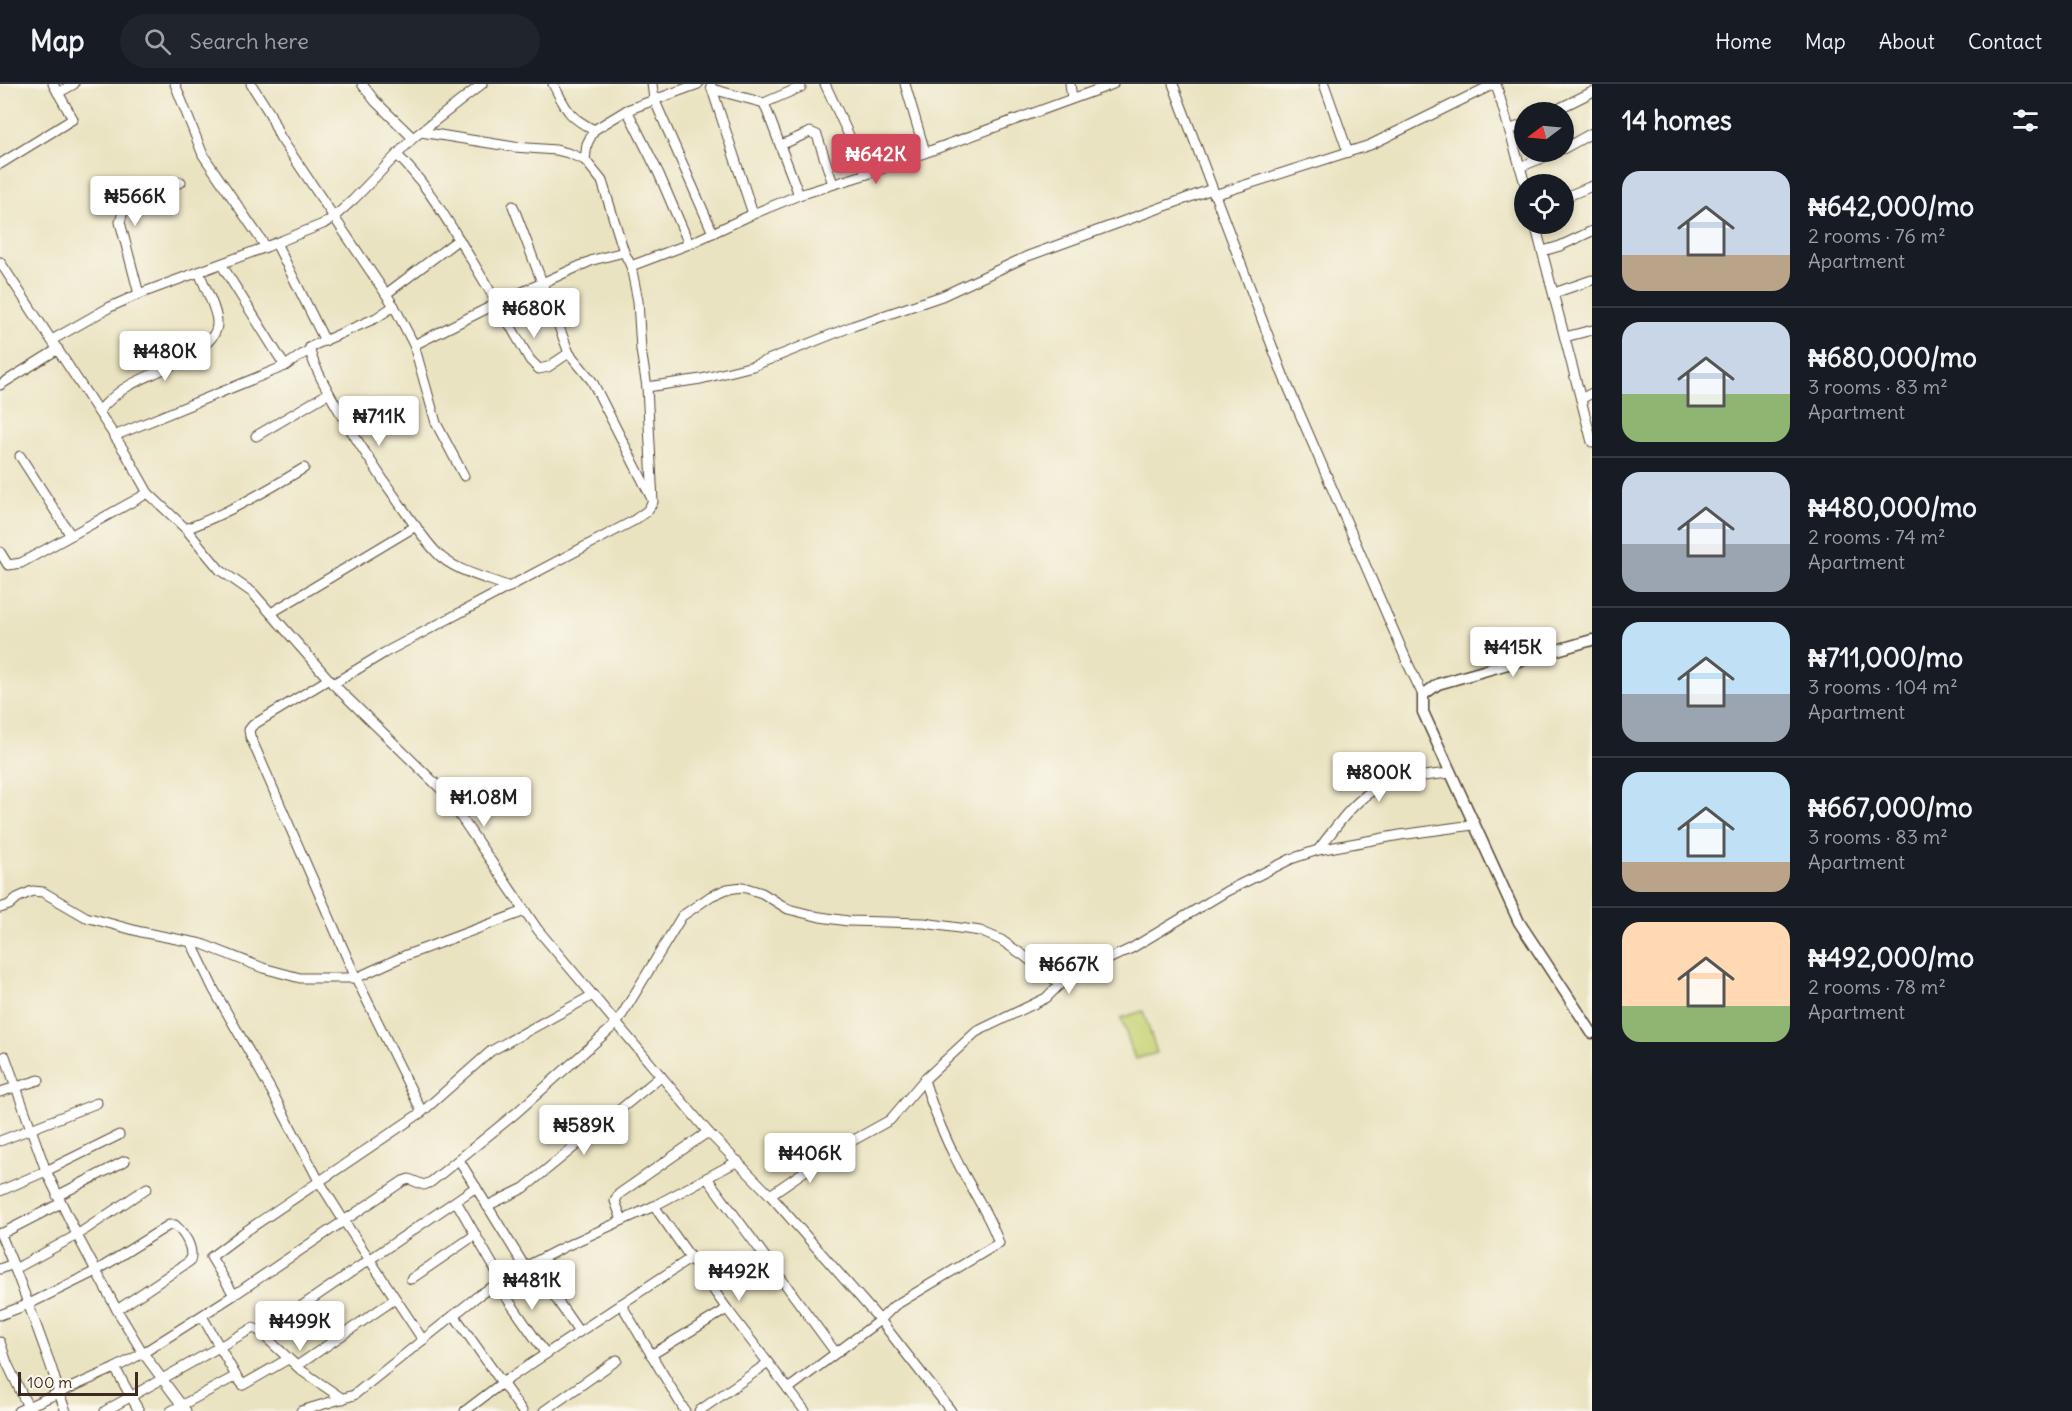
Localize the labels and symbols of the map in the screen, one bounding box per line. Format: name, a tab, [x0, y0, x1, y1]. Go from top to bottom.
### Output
north arrow	[1514, 102, 1574, 162]
pin: ₦642K	[834, 134, 918, 185]
pin: ₦566K	[93, 176, 177, 227]
pin: ₦680K	[492, 288, 576, 339]
pin: ₦480K	[123, 331, 207, 382]
pin: ₦711K	[337, 396, 421, 447]
pin: ₦415K	[1471, 627, 1555, 678]
pin: ₦800K	[1337, 752, 1421, 803]
pin: ₦1.08M	[435, 777, 533, 828]
pin: ₦667K	[1027, 944, 1111, 995]
pin: ₦589K	[542, 1105, 626, 1156]
pin: ₦406K	[768, 1133, 852, 1184]
pin: ₦492K	[697, 1251, 781, 1302]
pin: ₦481K	[490, 1260, 574, 1311]
pin: ₦499K	[258, 1301, 342, 1352]
scale bar	[18, 1369, 138, 1396]

